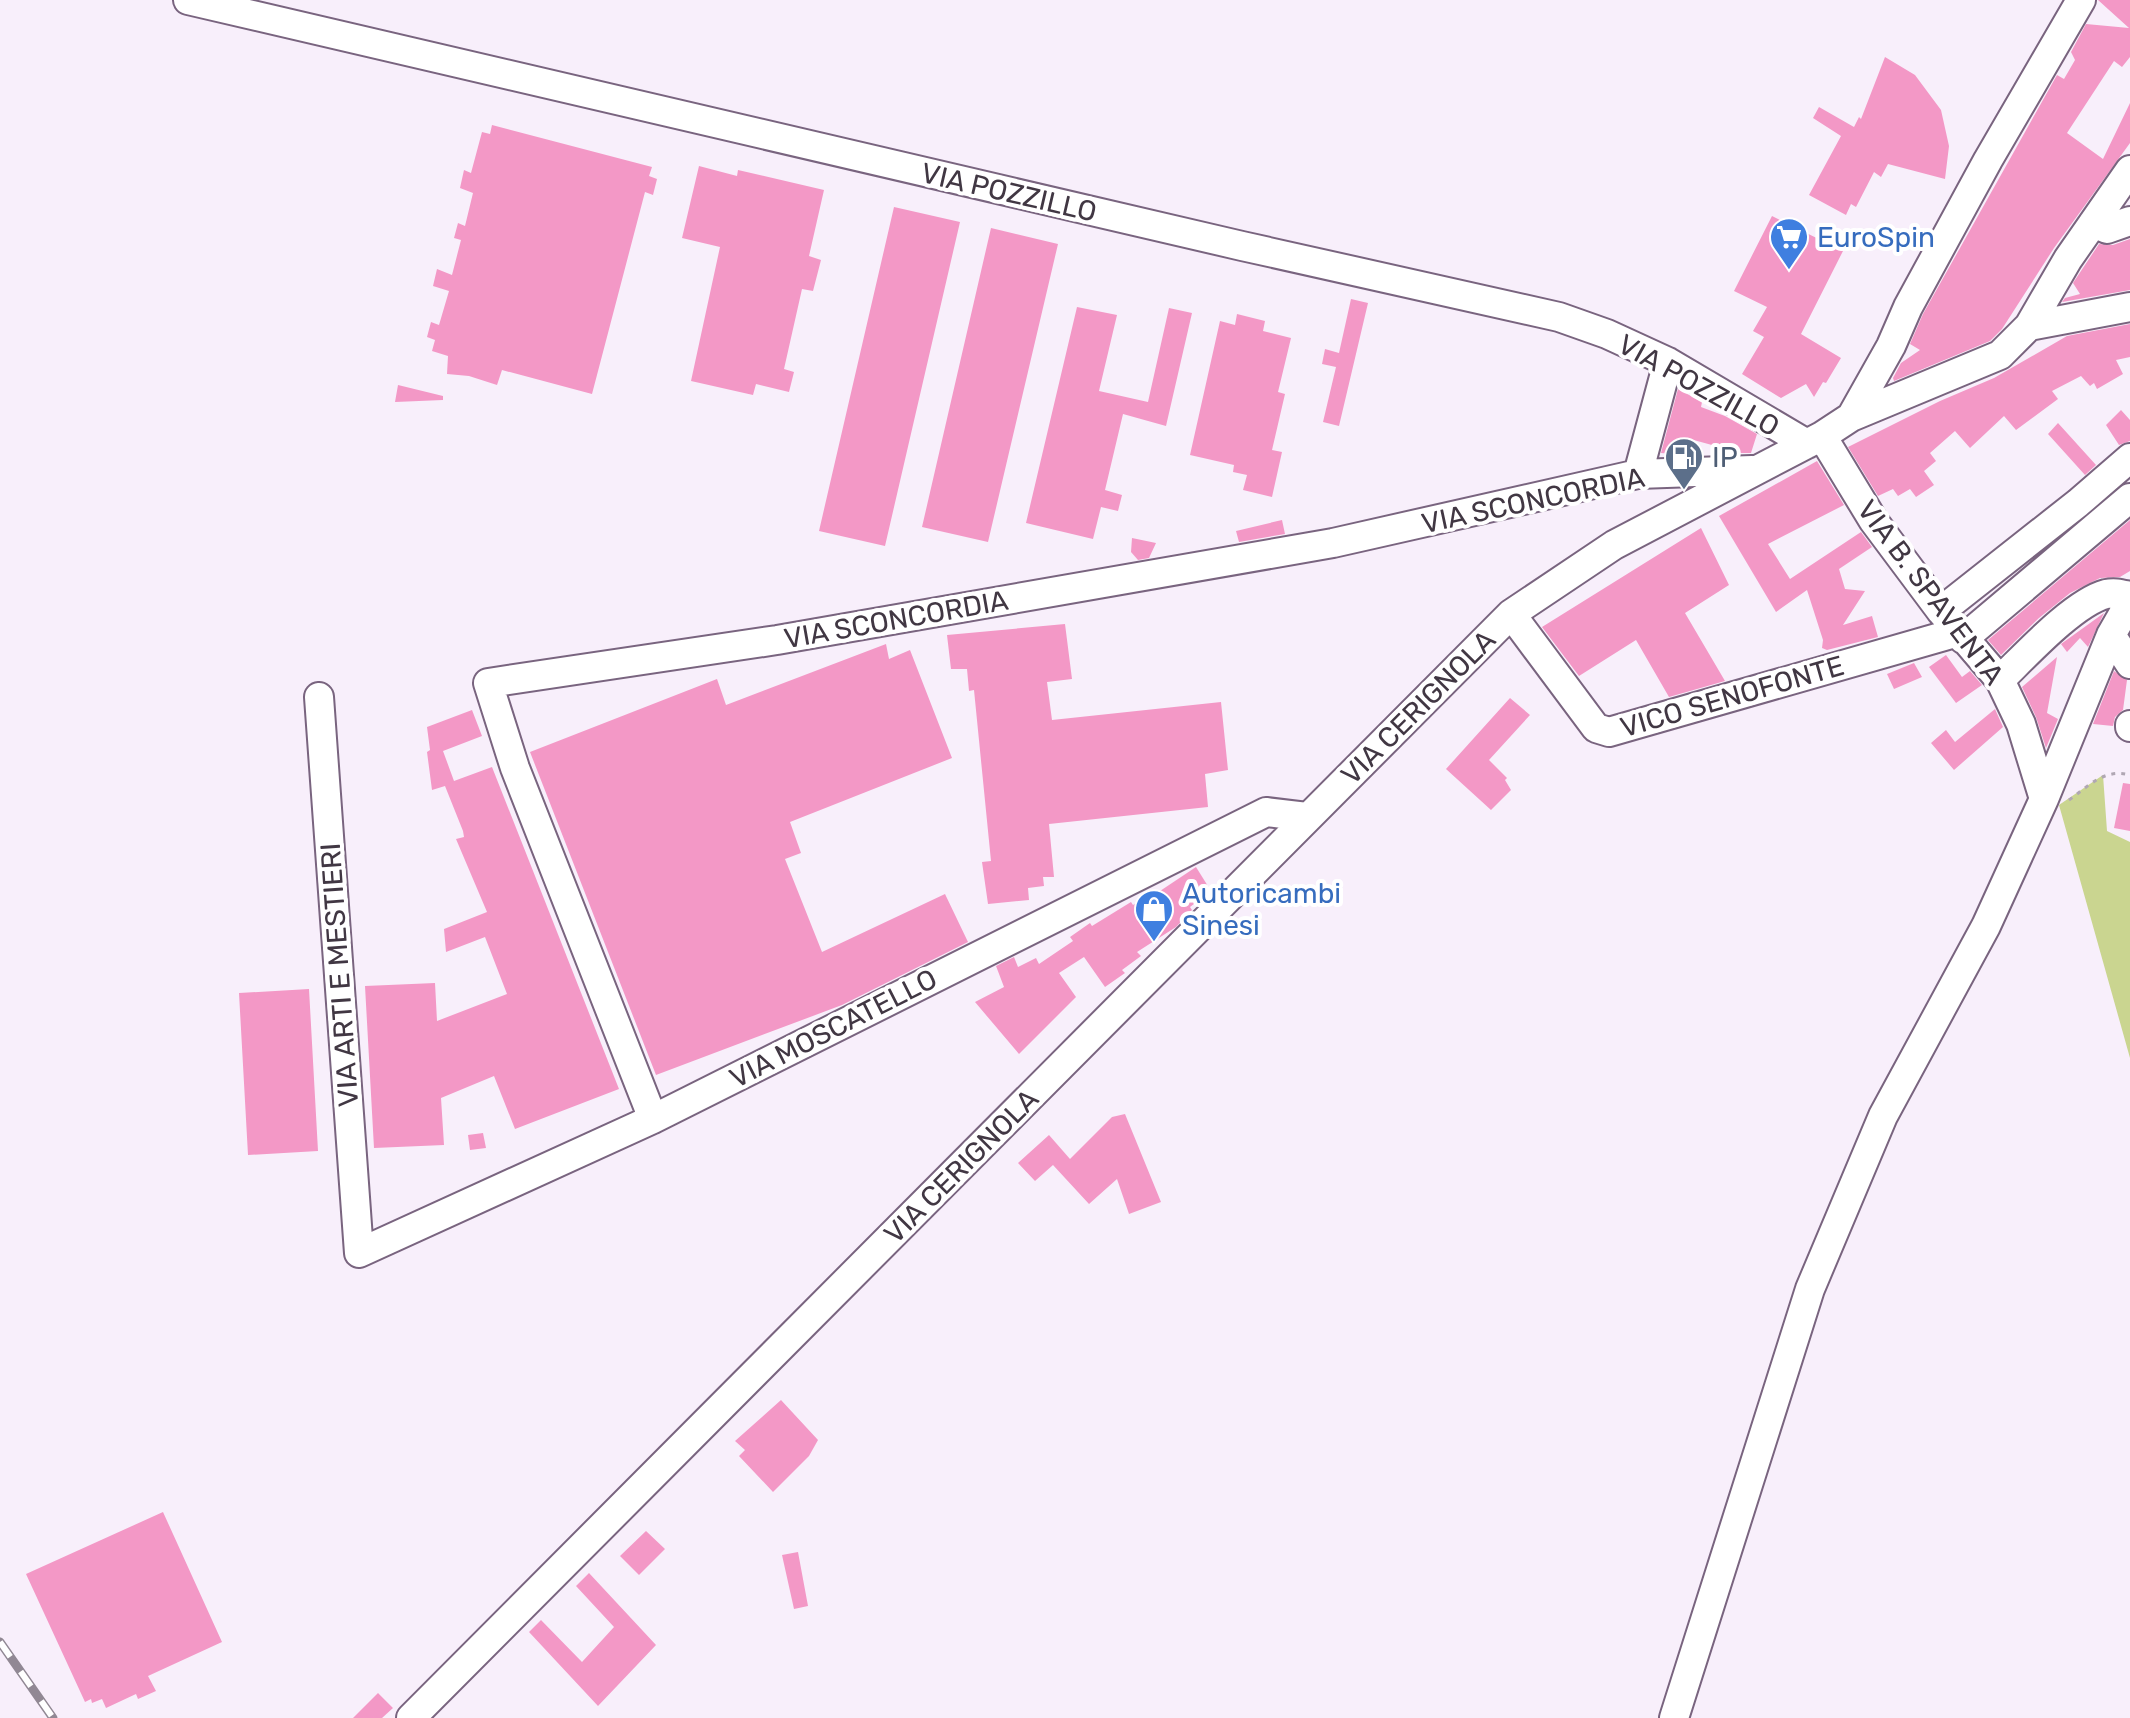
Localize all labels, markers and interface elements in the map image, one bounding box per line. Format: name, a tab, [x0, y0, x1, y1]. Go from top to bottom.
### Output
street label: VIA POZZILLO	[918, 156, 1100, 229]
supermarket icon: EuroSpin	[1768, 216, 1810, 271]
place label: EuroSpin	[1817, 221, 1935, 254]
street label: VIA POZZILLO	[1612, 328, 1785, 443]
fuel station icon: IP	[1663, 436, 1705, 491]
place label: IP	[1712, 441, 1738, 474]
street label: VIA SCONCORDIA	[1419, 461, 1648, 540]
street label: VIA B. SPAVENTA	[1850, 494, 2011, 691]
street label: VIA SCONCORDIA	[781, 583, 1011, 655]
street label: VIA CERIGNOLA	[1334, 623, 1502, 791]
street label: VICO SENOFONTE	[1617, 649, 1848, 744]
street label: VIA ARTI E MESTIERI	[314, 842, 365, 1108]
place label: Autoricambi Sinesi	[1182, 877, 1341, 942]
shop icon: Autoricambi Sinesi	[1133, 888, 1175, 943]
street label: VIA MOSCATELLO	[724, 962, 942, 1095]
street label: VIA CERIGNOLA	[877, 1082, 1045, 1250]

